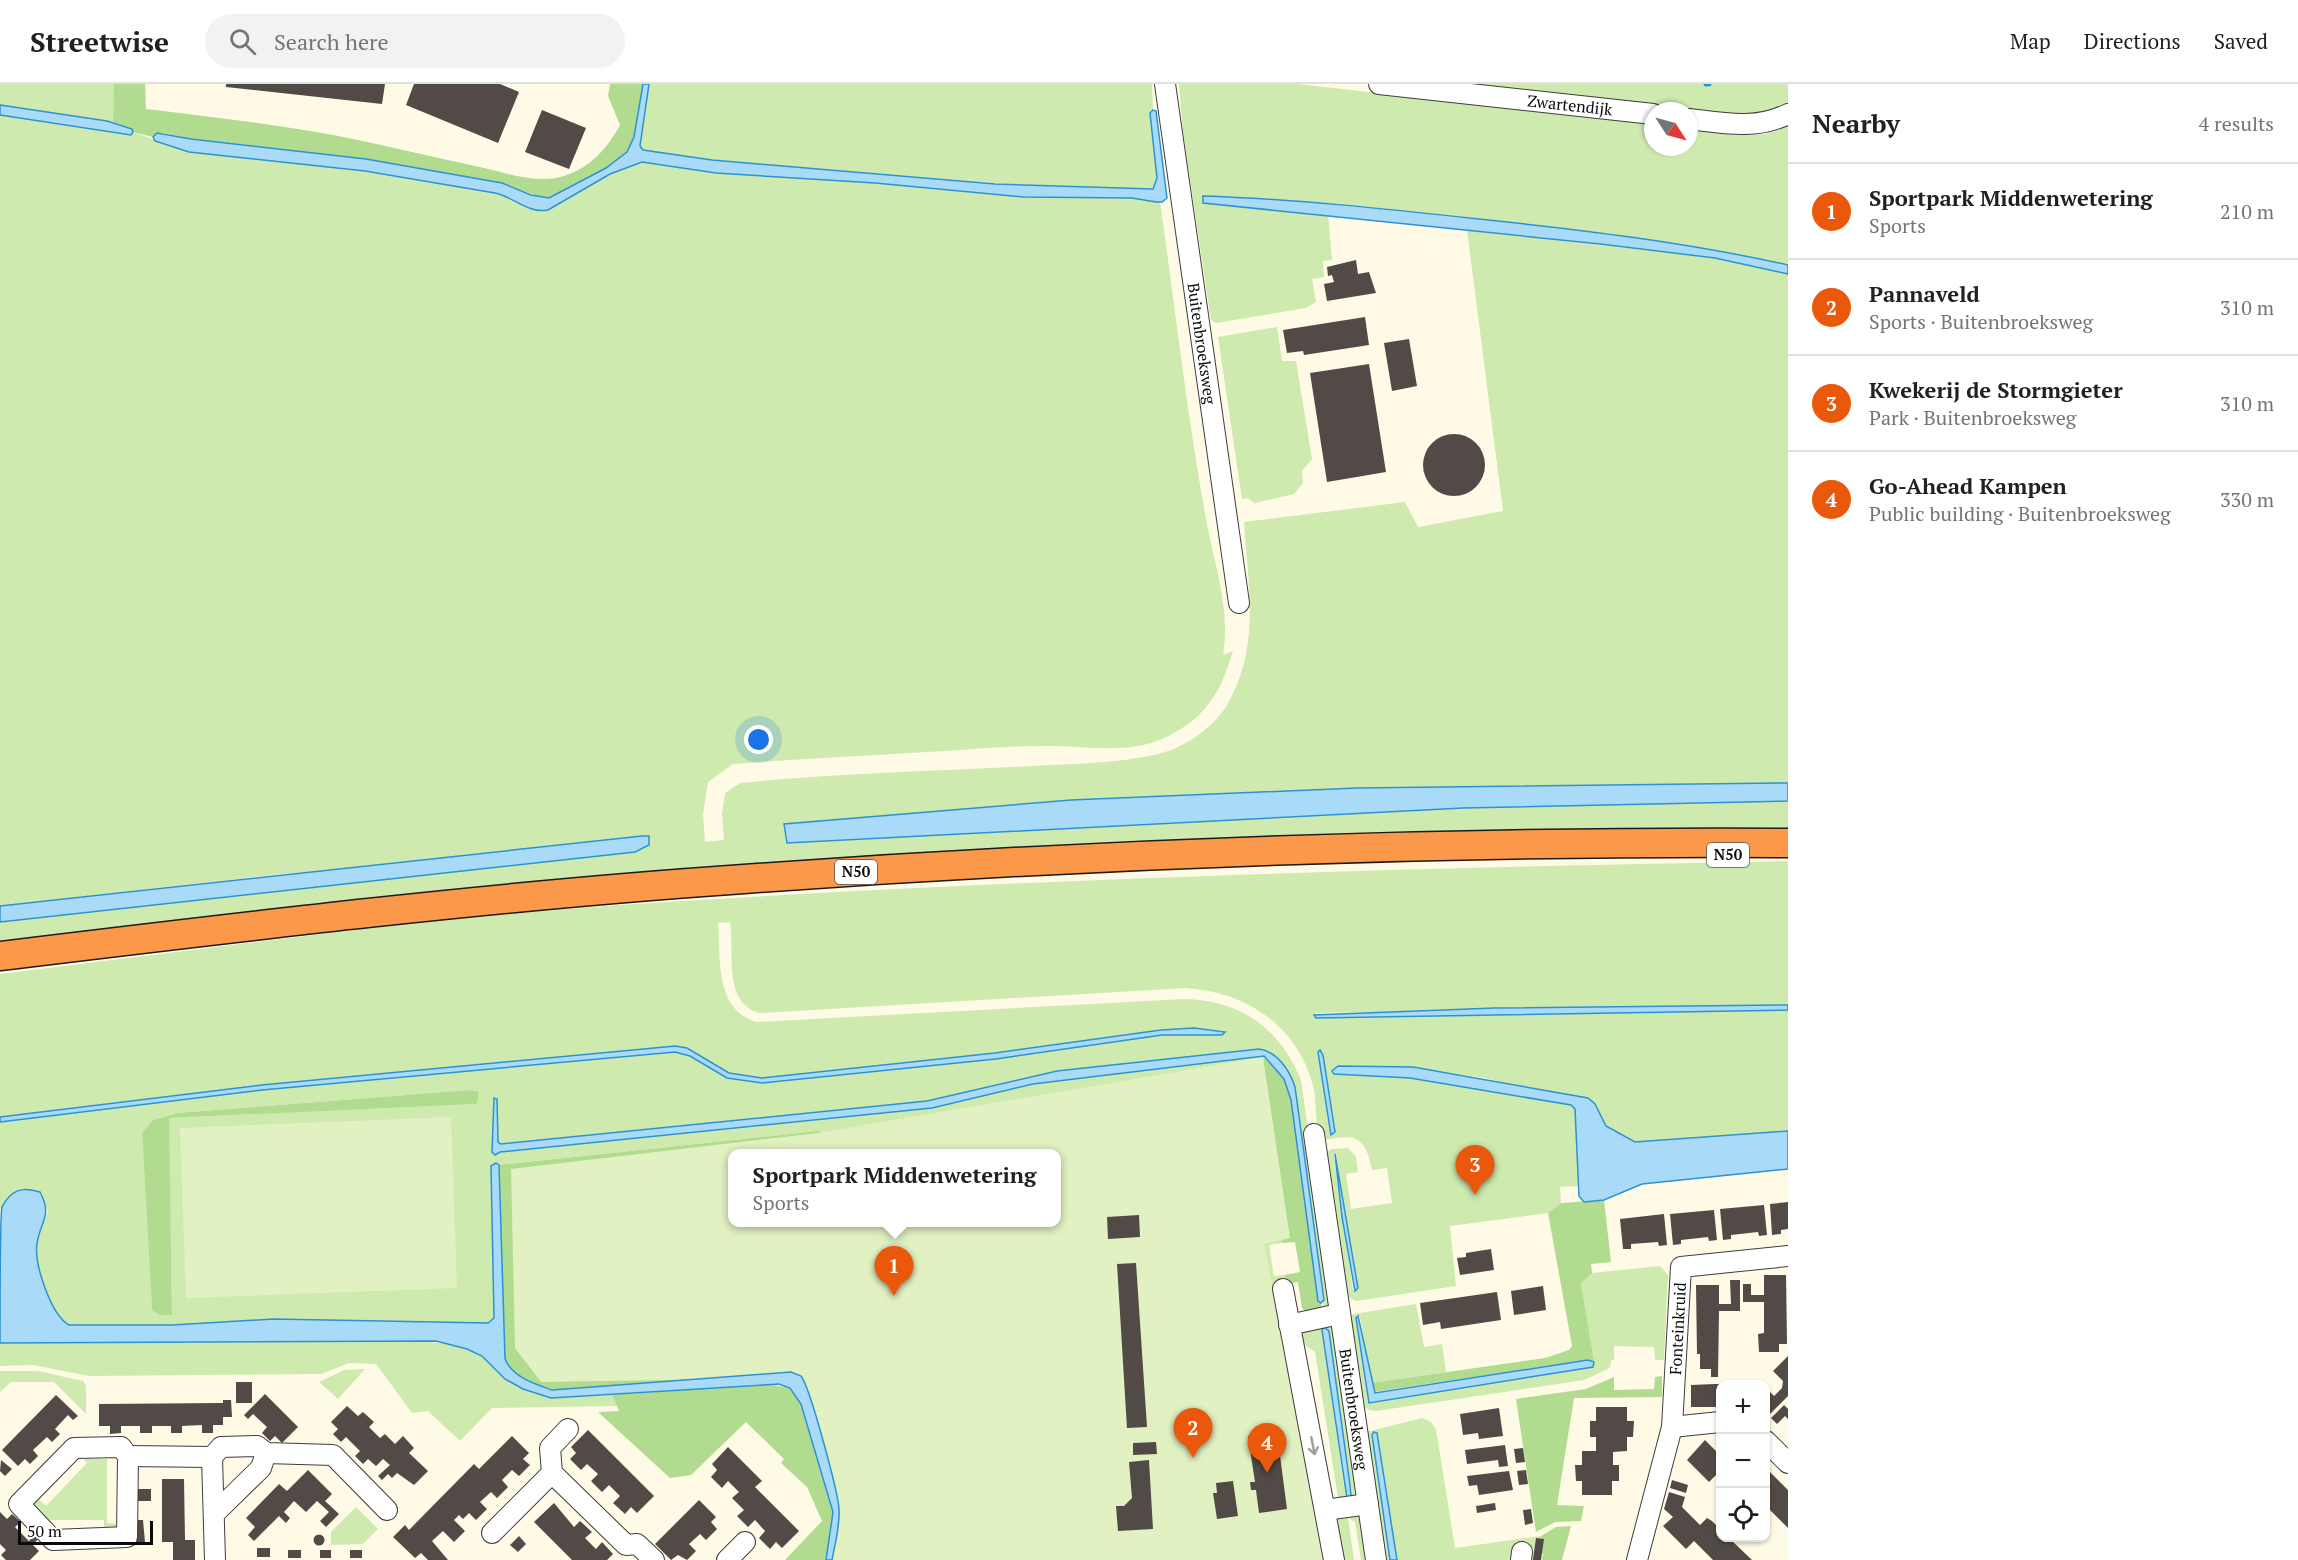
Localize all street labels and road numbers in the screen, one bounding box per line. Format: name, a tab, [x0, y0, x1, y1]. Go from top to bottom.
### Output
street label: Zwartendijk	[1526, 89, 1614, 121]
street label: Buitenbroeksweg	[1182, 281, 1222, 406]
road number: N50	[1707, 843, 1749, 867]
road number: N50	[835, 860, 877, 884]
street label: Fonteinkruid	[1664, 1282, 1691, 1376]
street label: Buitenbroeksweg	[1334, 1347, 1374, 1472]

